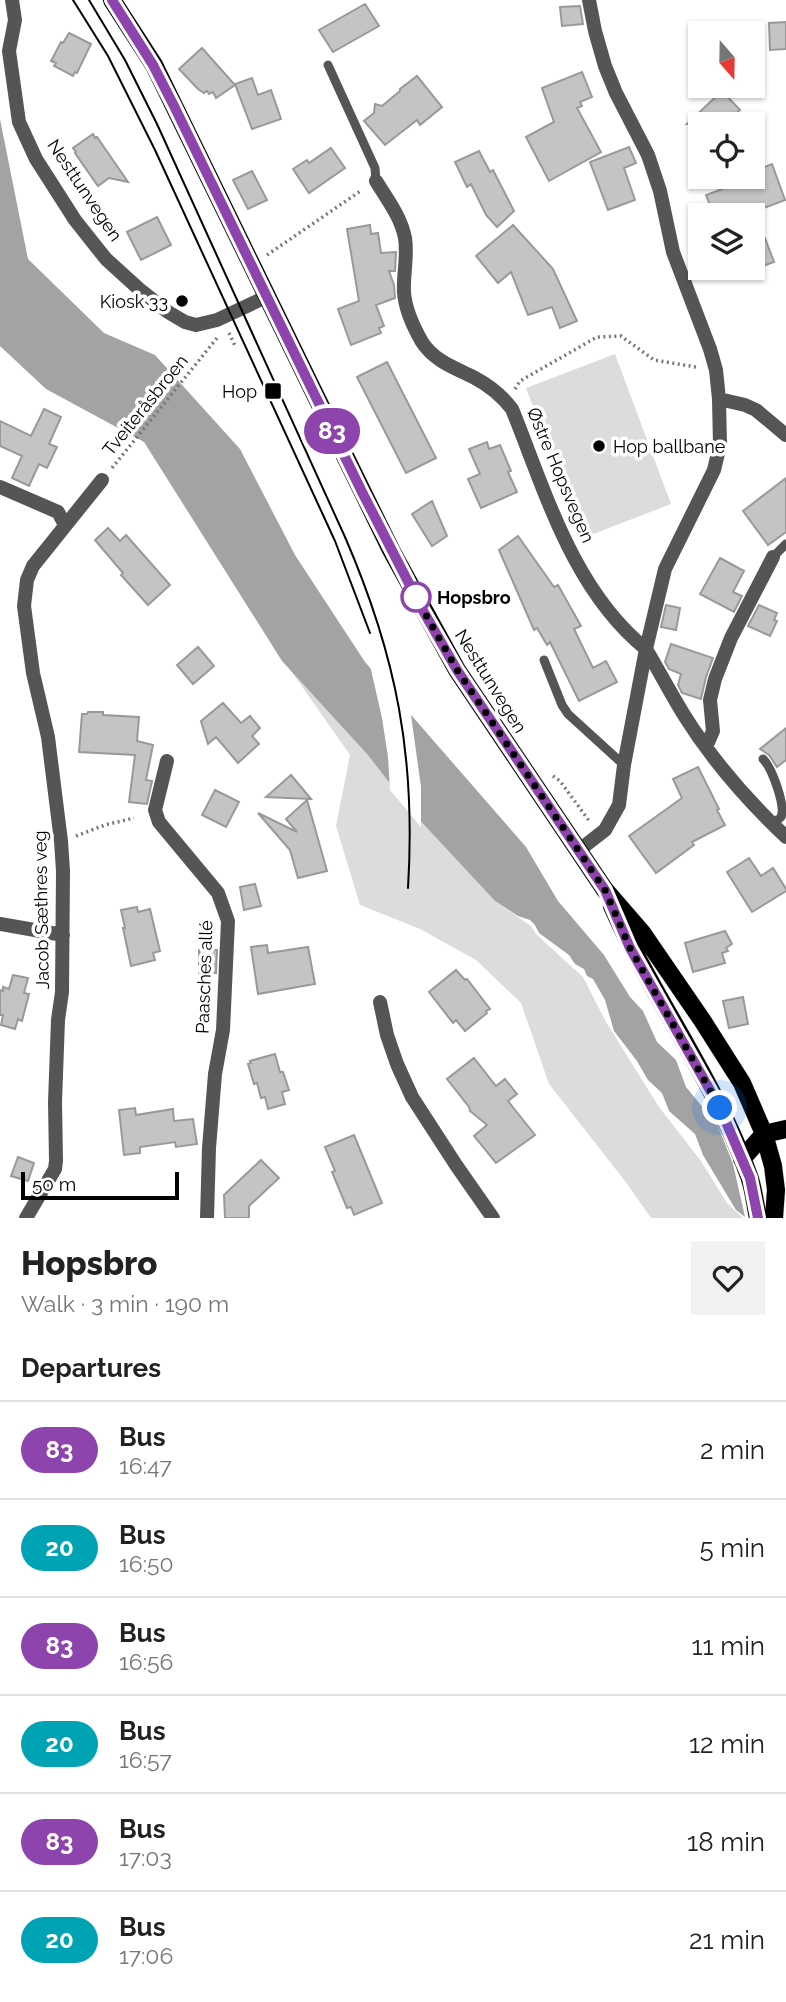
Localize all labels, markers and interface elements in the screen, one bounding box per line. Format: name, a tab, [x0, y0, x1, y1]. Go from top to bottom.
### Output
north arrow	[688, 21, 765, 98]
map controls	[688, 21, 765, 280]
button: locate	[688, 112, 765, 189]
street label: Nesttunvegen	[43, 135, 127, 245]
button: layers	[688, 203, 765, 280]
place label: Kiosk 33	[100, 291, 168, 312]
marker: Kiosk 33	[174, 293, 190, 309]
street label: Tveiteråsbroen	[98, 350, 192, 460]
place label: Hop	[222, 381, 257, 402]
marker: Hop	[263, 381, 283, 401]
street label: Østre Hopsvegen	[523, 404, 599, 546]
line badge: 83	[300, 408, 364, 454]
text: 83	[318, 416, 346, 445]
place label: Hop ballbane	[613, 436, 726, 457]
marker: Hop ballbane	[591, 438, 607, 454]
marker: Hopsbro	[401, 582, 431, 612]
place label: Hopsbro	[437, 587, 511, 608]
street label: Nesttunvegen	[451, 625, 531, 737]
street label: Jacob Sæthres veg	[29, 830, 53, 990]
street label: Paasches allé	[192, 919, 216, 1034]
your location	[702, 1090, 737, 1125]
scale bar	[21, 1169, 178, 1201]
text: 50 m	[32, 1173, 76, 1195]
button: heart	[691, 1241, 765, 1315]
text: Hopsbro	[21, 1244, 157, 1283]
text: Walk · 3 min · 190 m	[21, 1290, 229, 1317]
text: Departures	[21, 1353, 161, 1383]
text: Bus	[119, 1422, 166, 1452]
text: 83	[46, 1435, 73, 1464]
text: 2 min	[700, 1435, 765, 1465]
text: 16:47	[119, 1452, 172, 1479]
text: Bus	[119, 1520, 166, 1550]
text: 20	[45, 1533, 74, 1562]
text: 5 min	[699, 1533, 765, 1563]
text: 16:50	[119, 1550, 174, 1577]
text: Bus	[119, 1618, 166, 1648]
text: 83	[46, 1631, 73, 1660]
text: 11 min	[691, 1631, 765, 1661]
text: 16:56	[119, 1648, 173, 1675]
text: Bus	[119, 1716, 166, 1746]
text: 20	[45, 1729, 74, 1758]
text: 12 min	[689, 1729, 765, 1759]
text: 16:57	[119, 1746, 172, 1773]
text: Bus	[119, 1814, 166, 1844]
text: 83	[46, 1827, 73, 1856]
text: 18 min	[687, 1827, 765, 1857]
text: 17:03	[119, 1844, 172, 1871]
text: Bus	[119, 1912, 166, 1942]
text: 20	[45, 1925, 74, 1954]
text: 21 min	[689, 1925, 765, 1955]
text: 17:06	[119, 1942, 173, 1969]

